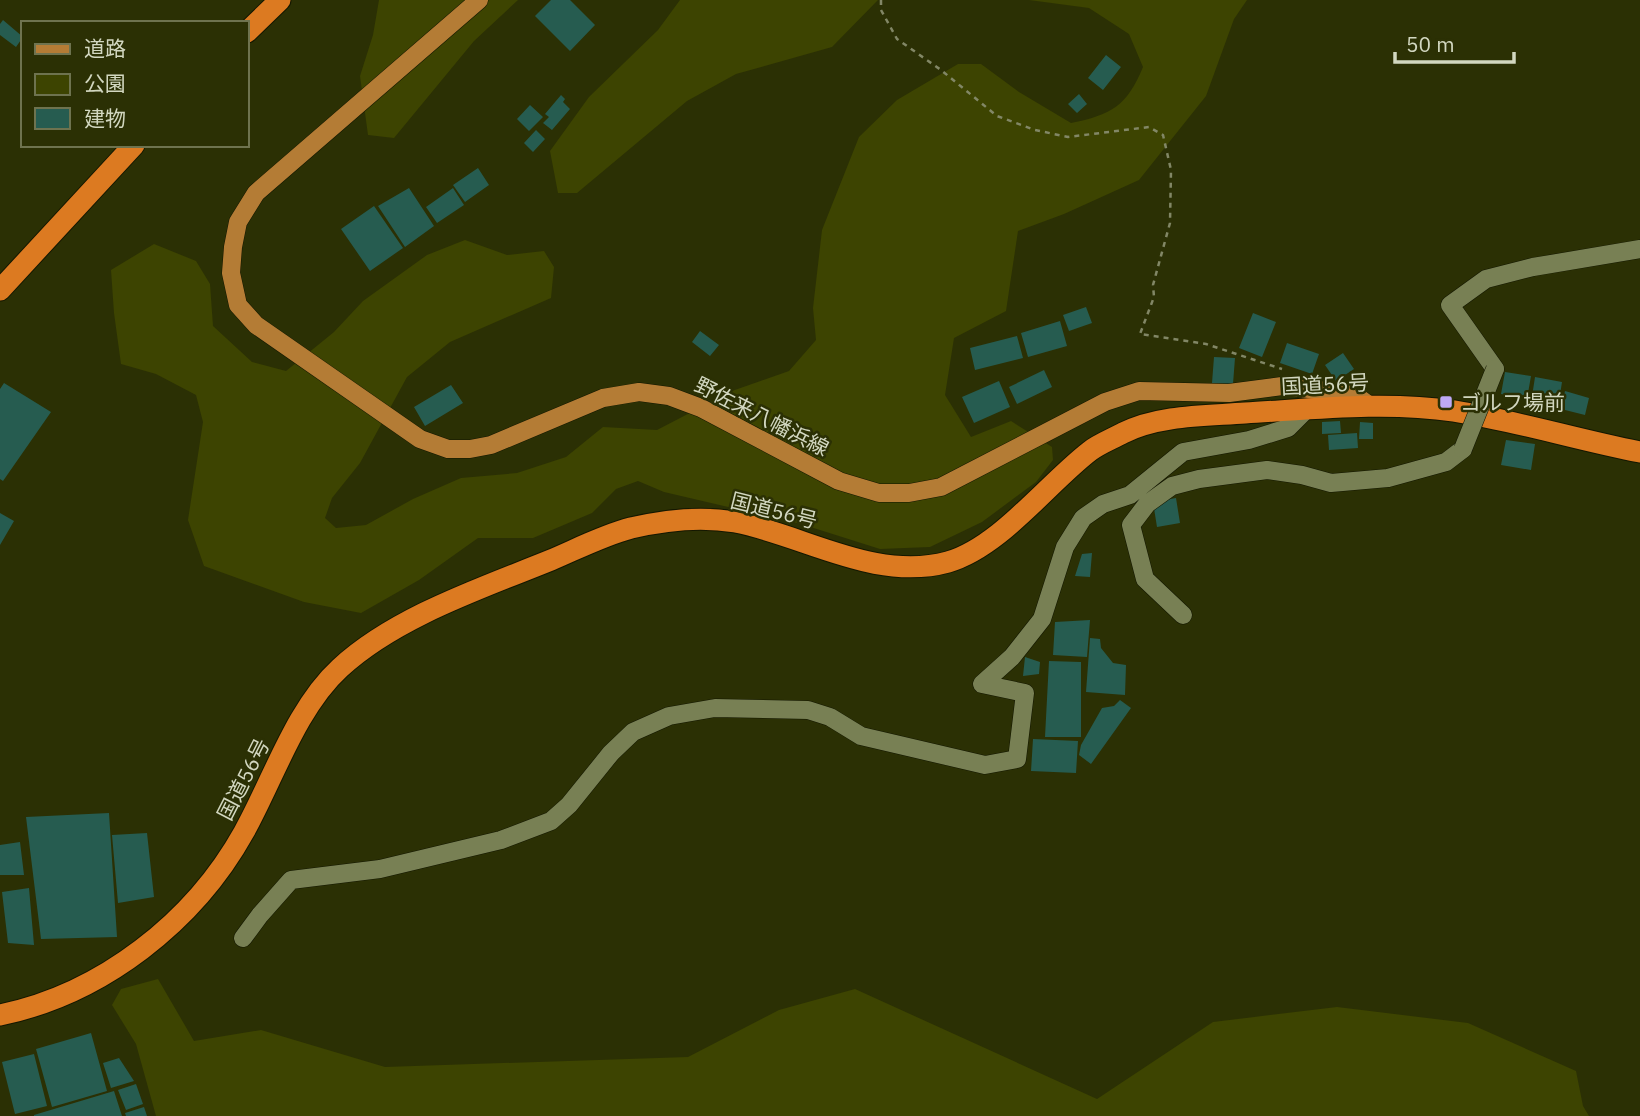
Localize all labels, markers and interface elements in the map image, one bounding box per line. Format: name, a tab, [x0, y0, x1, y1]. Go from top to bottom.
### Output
legend	[21, 21, 248, 147]
scale bar	[1395, 21, 1514, 65]
text: 50 m	[1406, 30, 1455, 58]
text: 道路	[84, 34, 126, 62]
text: 公園	[84, 69, 126, 97]
text: 建物	[84, 104, 126, 132]
street label: 国道56号	[1280, 368, 1370, 400]
street label: 野佐来八幡浜線	[690, 370, 834, 462]
place label: ゴルフ場前	[1460, 388, 1565, 416]
marker: ゴルフ場前	[1438, 394, 1454, 410]
street label: 国道56号	[728, 486, 820, 534]
street label: 国道56号	[211, 733, 275, 825]

